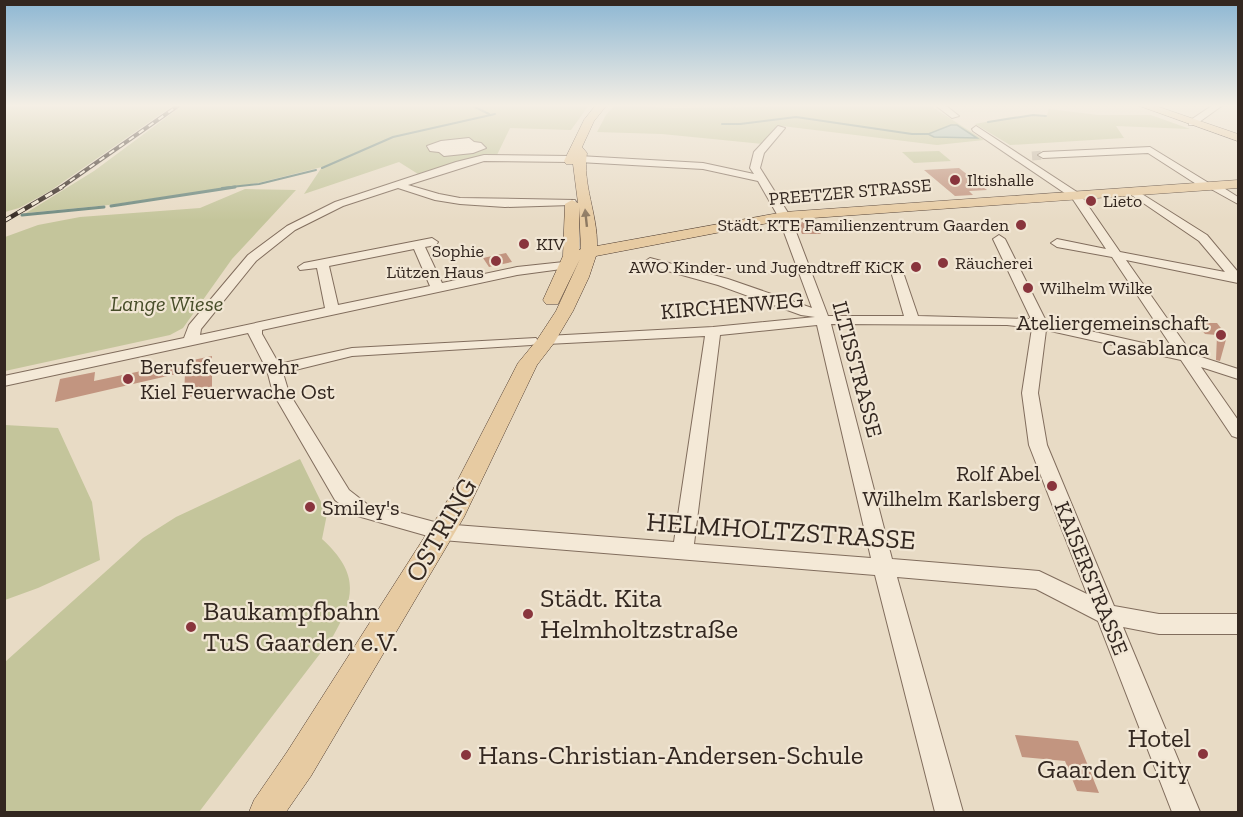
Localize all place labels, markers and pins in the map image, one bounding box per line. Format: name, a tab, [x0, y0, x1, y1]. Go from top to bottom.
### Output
place label: Iltishalle	[967, 169, 1034, 191]
marker: Iltishalle	[948, 173, 962, 187]
place label: Lieto	[1103, 190, 1142, 212]
marker: Lieto	[1084, 194, 1098, 208]
place label: Städt. KTE Familienzentrum Gaarden	[717, 214, 1010, 236]
marker: Städt. KTE Familienzentrum Gaarden	[1014, 218, 1028, 232]
place label: KIV	[536, 233, 565, 255]
marker: KIV	[517, 237, 531, 251]
place label: Sophie Lützen Haus	[386, 240, 484, 283]
place label: Räucherei	[955, 252, 1033, 274]
marker: Sophie Lützen Haus	[489, 254, 503, 268]
place label: AWO Kinder- und Jugendtreff KiCK	[629, 256, 904, 278]
marker: Räucherei	[936, 256, 950, 270]
marker: AWO Kinder- und Jugendtreff KiCK	[909, 260, 923, 274]
place label: Wilhelm Wilke	[1040, 277, 1153, 299]
marker: Wilhelm Wilke	[1021, 281, 1035, 295]
place label: Ateliergemeinschaft Casablanca	[1016, 309, 1210, 361]
marker: Ateliergemeinschaft Casablanca	[1214, 328, 1228, 342]
place label: Berufsfeuerwehr Kiel Feuerwache Ost	[140, 353, 336, 405]
marker: Berufsfeuerwehr Kiel Feuerwache Ost	[121, 372, 135, 386]
place label: Rolf Abel Wilhelm Karlsberg	[863, 460, 1040, 512]
marker: Rolf Abel Wilhelm Karlsberg	[1045, 479, 1059, 493]
place label: Smiley's	[322, 494, 400, 521]
marker: Smiley's	[303, 500, 317, 514]
place label: Städt. Kita Helmholtzstraße	[540, 582, 738, 645]
place label: Baukampfbahn TuS Gaarden e.V.	[203, 595, 398, 658]
marker: Städt. Kita Helmholtzstraße	[521, 607, 535, 621]
marker: Baukampfbahn TuS Gaarden e.V.	[184, 620, 198, 634]
place label: Hotel Gaarden City	[1037, 722, 1191, 785]
place label: Hans-Christian-Andersen-Schule	[478, 739, 863, 771]
marker: Hotel Gaarden City	[1196, 747, 1210, 761]
marker: Hans-Christian-Andersen-Schule	[459, 748, 473, 762]

